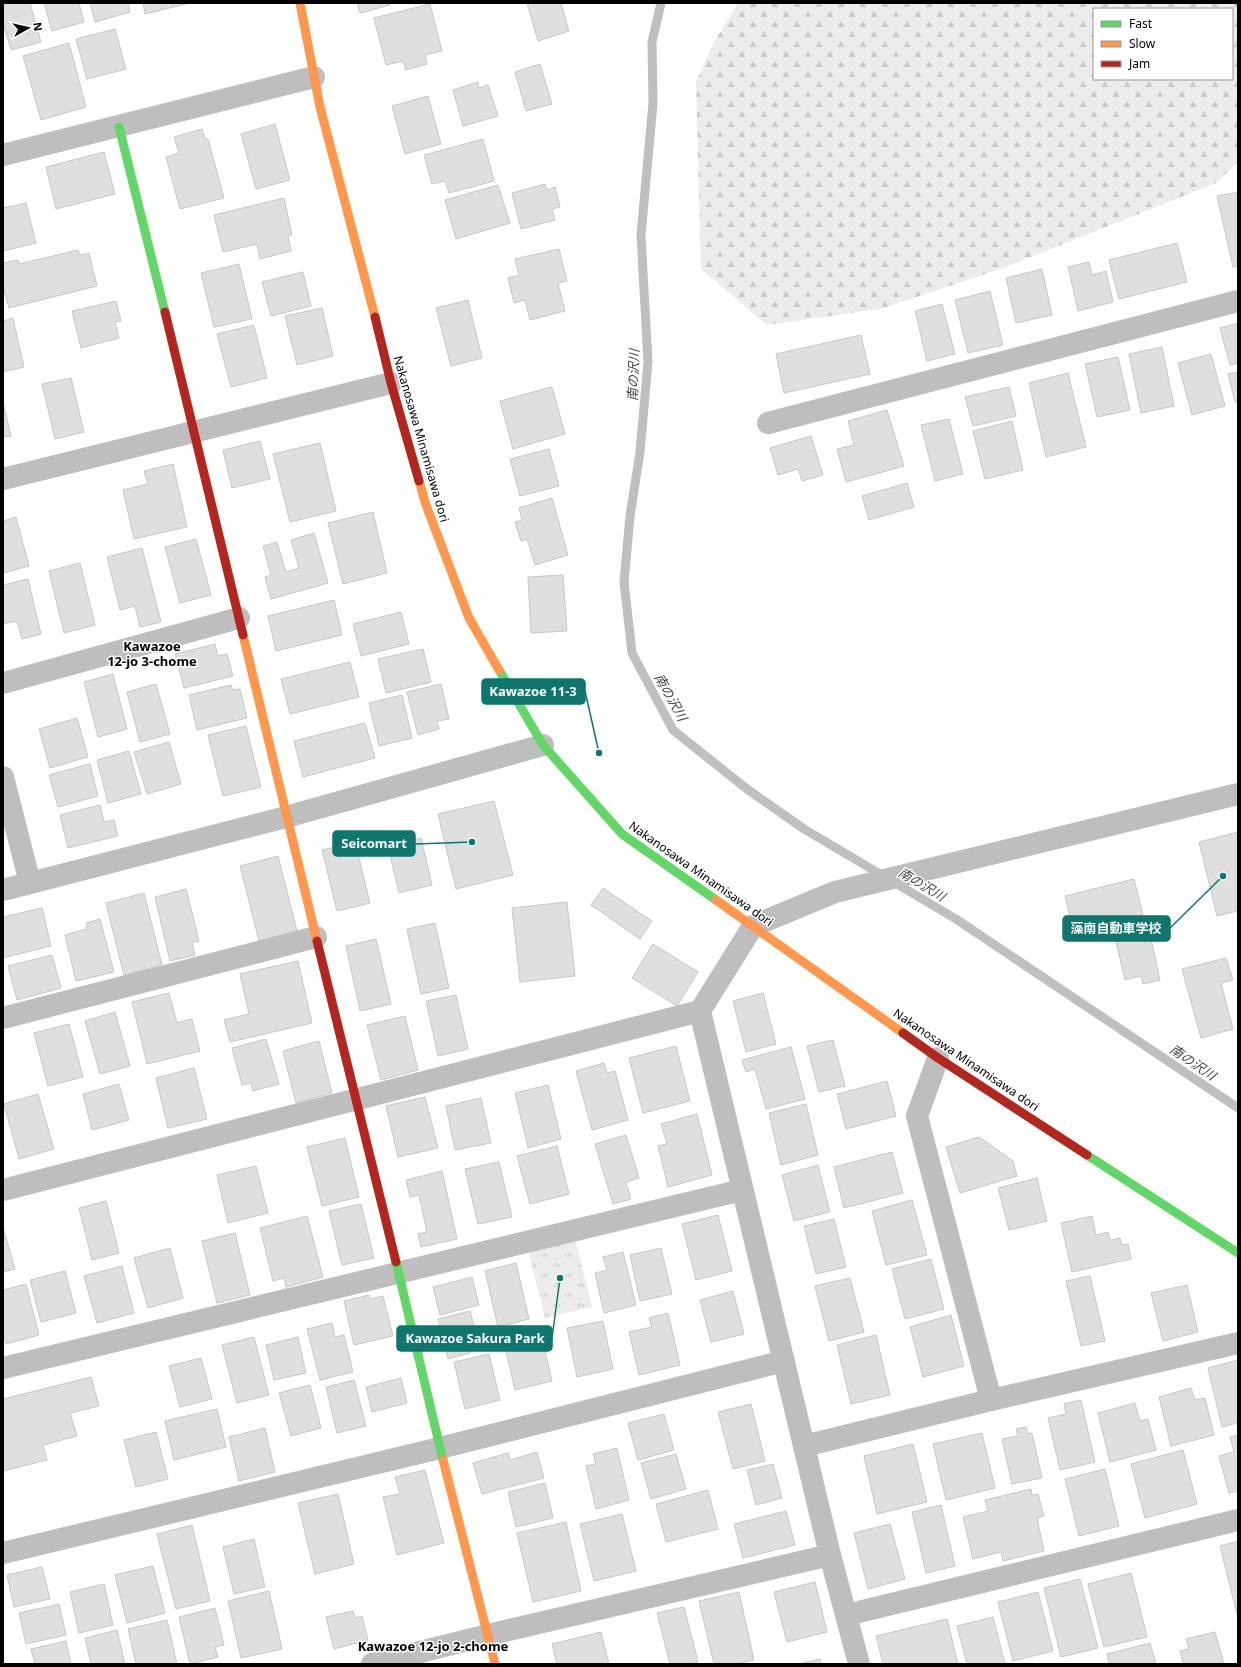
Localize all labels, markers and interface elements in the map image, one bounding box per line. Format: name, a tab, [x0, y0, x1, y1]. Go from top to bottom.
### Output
north arrow	[8, 8, 48, 48]
legend	[1093, 8, 1233, 80]
text: Fast	[1129, 15, 1153, 32]
text: N	[30, 21, 46, 32]
text: Slow	[1129, 35, 1156, 52]
text: Jam	[1128, 55, 1150, 72]
water label: 南の沢川	[623, 347, 643, 401]
street label: Nakanosawa Minamisawa dori	[390, 354, 453, 524]
district label: Kawazoe 12-jo 3-chome	[107, 637, 197, 670]
water label: 南の沢川	[651, 670, 692, 726]
callout: Kawazoe 11-3	[482, 679, 585, 704]
text: Kawazoe 11-3	[489, 682, 577, 700]
street label: Nakanosawa Minamisawa dori	[626, 817, 777, 930]
callout: Seicomart	[333, 831, 415, 856]
text: Seicomart	[341, 834, 407, 852]
water label: 南の沢川	[895, 863, 951, 906]
callout: 藻南自動車学校	[1063, 916, 1170, 941]
text: 藻南自動車学校	[1070, 919, 1162, 937]
street label: Nakanosawa Minamisawa dori	[890, 1004, 1042, 1115]
water label: 南の沢川	[1166, 1040, 1221, 1085]
callout: Kawazoe Sakura Park	[397, 1326, 552, 1351]
text: Kawazoe Sakura Park	[406, 1329, 545, 1347]
district label: Kawazoe 12-jo 2-chome	[358, 1637, 509, 1655]

